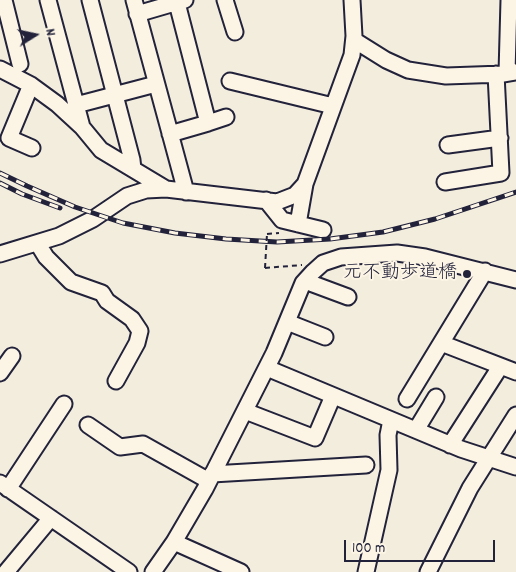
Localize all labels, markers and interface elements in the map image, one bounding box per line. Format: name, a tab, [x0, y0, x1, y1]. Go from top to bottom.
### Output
north arrow	[10, 10, 60, 60]
text: N	[39, 27, 60, 38]
place label: 元不動歩道橋	[343, 263, 457, 285]
marker: 元不動歩道橋	[461, 268, 473, 280]
scale bar	[346, 530, 497, 562]
text: 100 m	[352, 538, 385, 560]

